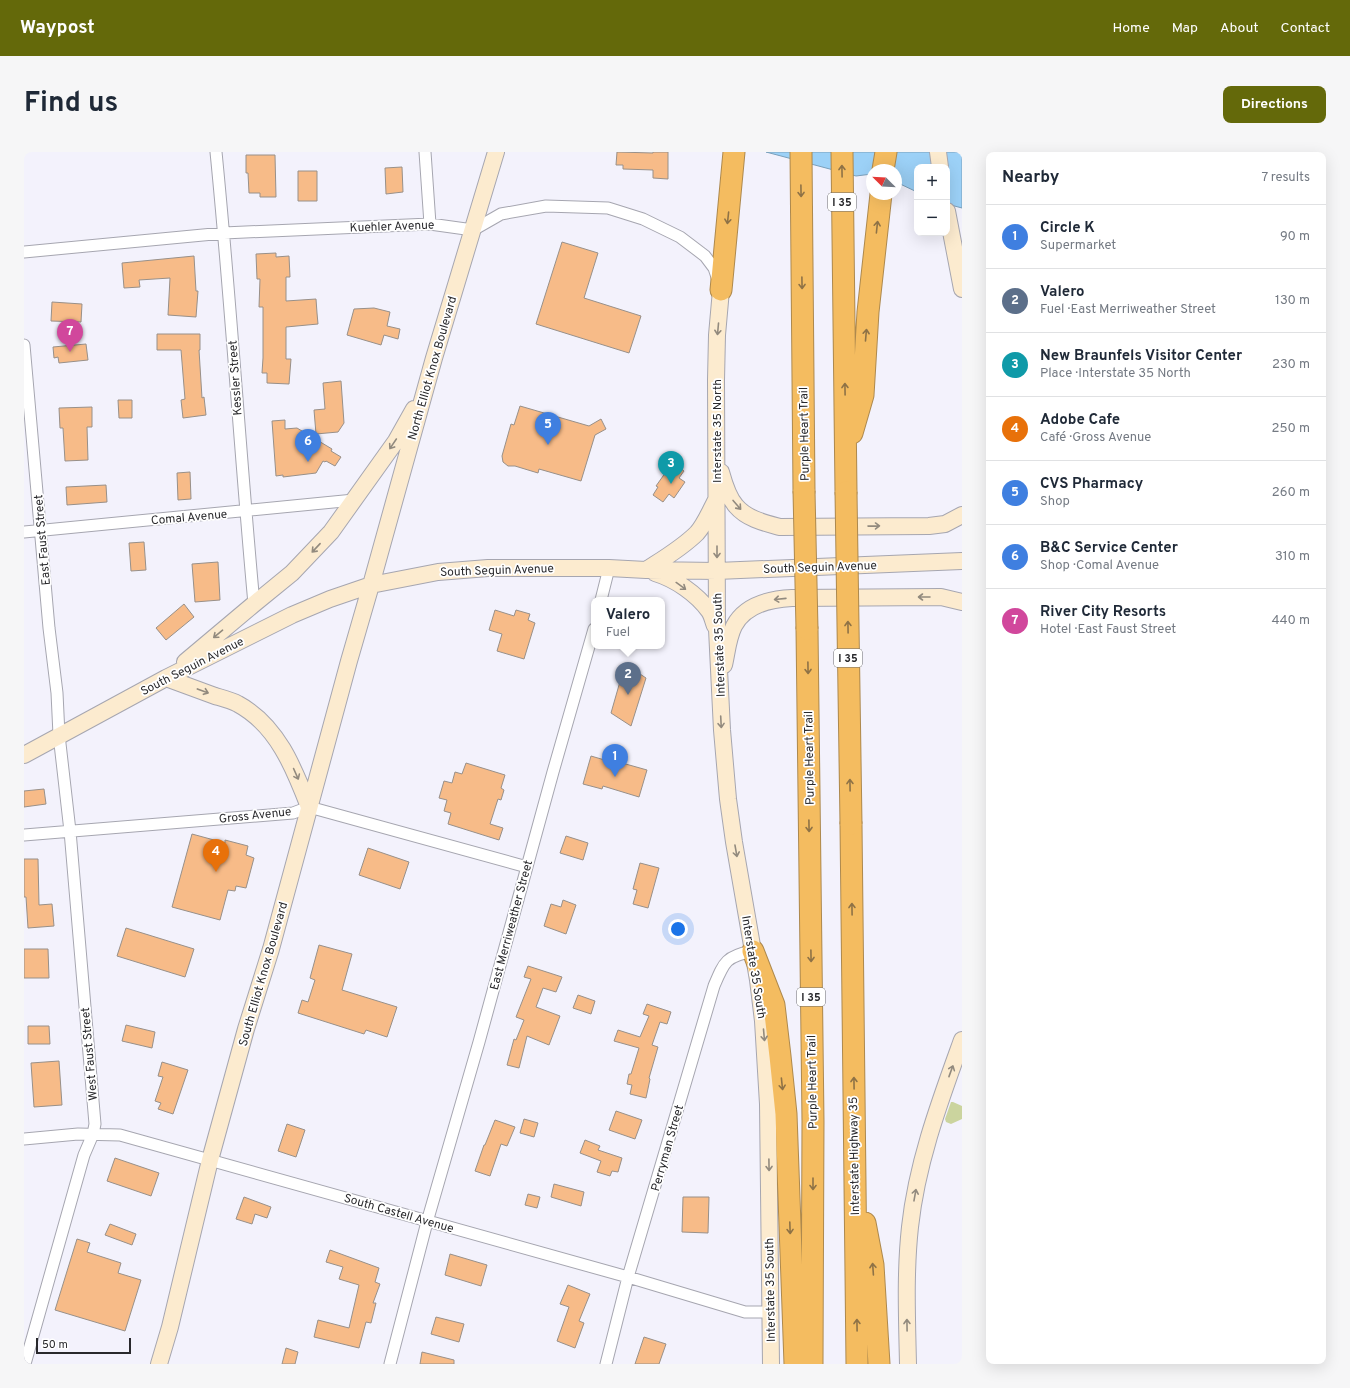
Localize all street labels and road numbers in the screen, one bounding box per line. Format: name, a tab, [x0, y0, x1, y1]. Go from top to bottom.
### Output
road number: I 35	[828, 193, 856, 211]
street label: Kuehler Avenue	[349, 218, 435, 236]
street label: North Elliot Knox Boulevard	[405, 294, 461, 442]
street label: Kessler Street	[225, 340, 247, 416]
street label: Interstate 35 North	[710, 379, 726, 483]
street label: Purple Heart Trail	[796, 387, 814, 481]
street label: East Faust Street	[31, 494, 55, 586]
street label: Comal Avenue	[150, 507, 228, 529]
street label: South Seguin Avenue	[763, 558, 877, 578]
street label: South Seguin Avenue	[440, 561, 554, 581]
street label: Interstate 35 South	[710, 593, 730, 697]
street label: South Seguin Avenue	[138, 634, 247, 700]
road number: I 35	[834, 649, 862, 667]
street label: Purple Heart Trail	[801, 711, 819, 805]
street label: Gross Avenue	[218, 804, 292, 828]
street label: East Merriweather Street	[487, 858, 537, 992]
street label: South Elliot Knox Boulevard	[236, 900, 292, 1048]
street label: Interstate 35 South	[737, 914, 769, 1020]
road number: I 35	[797, 988, 825, 1006]
street label: West Faust Street	[78, 1006, 102, 1101]
street label: Purple Heart Trail	[804, 1035, 822, 1129]
street label: Interstate Highway 35	[846, 1097, 864, 1215]
street label: Perryman Street	[648, 1103, 688, 1193]
street label: South Castell Avenue	[342, 1191, 455, 1237]
street label: Interstate 35 South	[762, 1238, 780, 1342]

